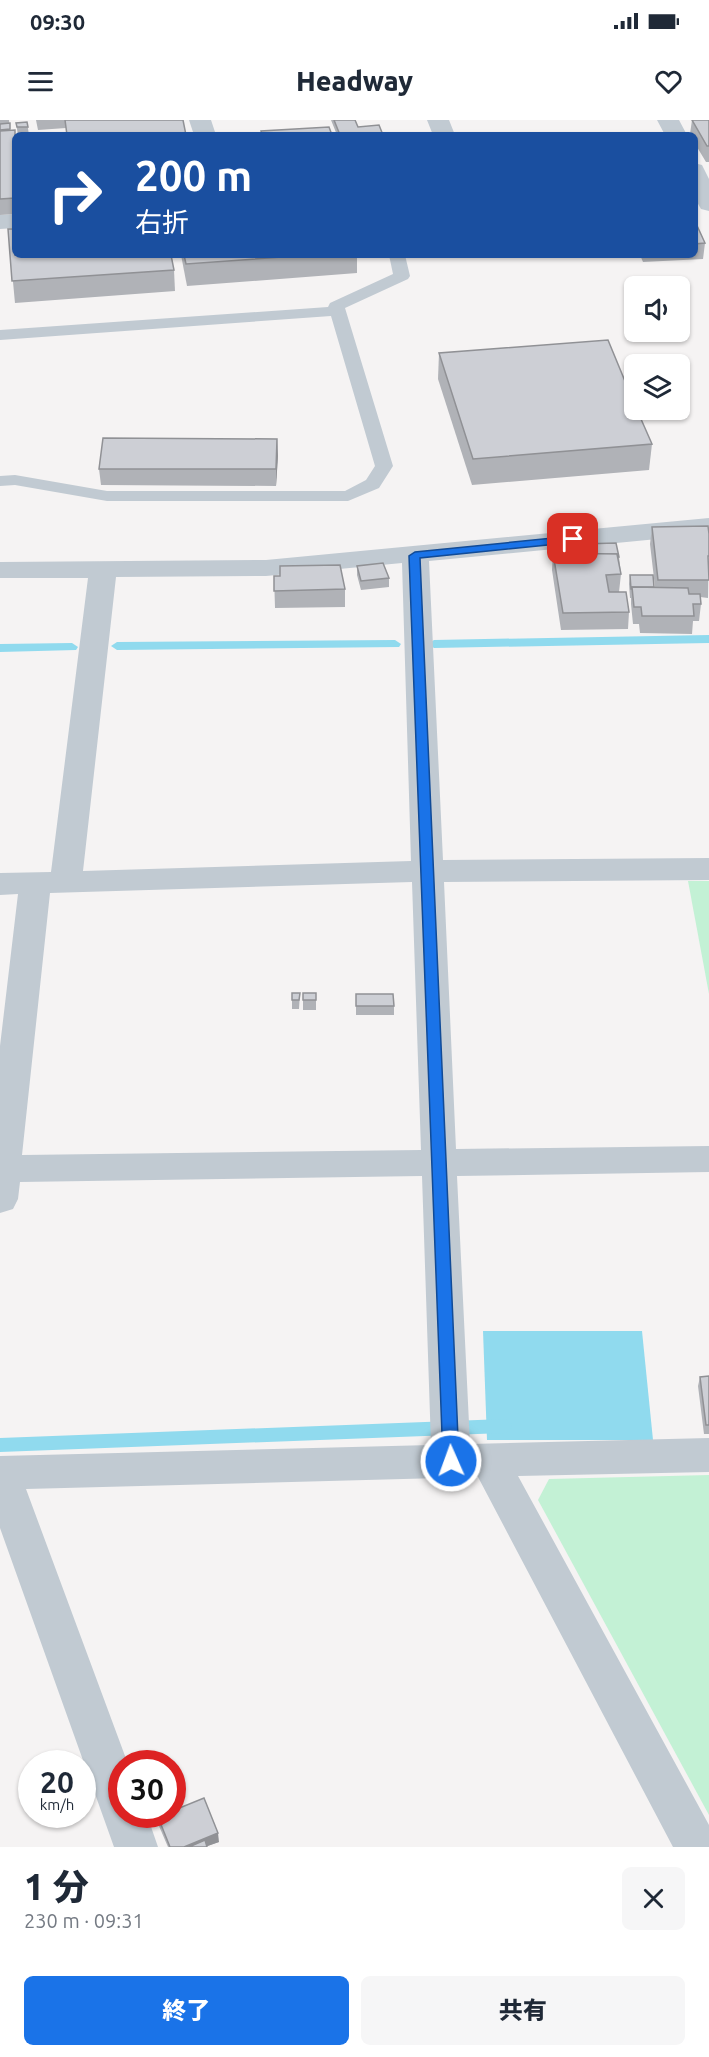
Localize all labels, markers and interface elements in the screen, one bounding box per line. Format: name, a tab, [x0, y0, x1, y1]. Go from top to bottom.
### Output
text: 09:30	[30, 9, 85, 34]
icon: menu	[24, 65, 57, 98]
icon: heart	[652, 65, 685, 98]
text: Headway	[296, 66, 413, 96]
text: 200 m	[135, 152, 252, 199]
icon: right	[36, 156, 114, 234]
text: 右折	[135, 207, 189, 237]
map controls	[624, 276, 690, 420]
button: sound	[624, 276, 690, 342]
button: layers	[624, 354, 690, 420]
pin	[547, 513, 598, 564]
icon: arrive	[556, 522, 589, 555]
position arrow	[419, 1429, 483, 1493]
speed limit sign: 30	[108, 1750, 186, 1828]
text: 20	[40, 1765, 74, 1799]
text: km/h	[40, 1796, 74, 1813]
text: 1 分	[24, 1866, 89, 1907]
button: close	[622, 1867, 685, 1930]
text: 230 m · 09:31	[24, 1909, 144, 1932]
button: 終了	[24, 1976, 349, 2045]
button: 共有	[361, 1976, 685, 2045]

